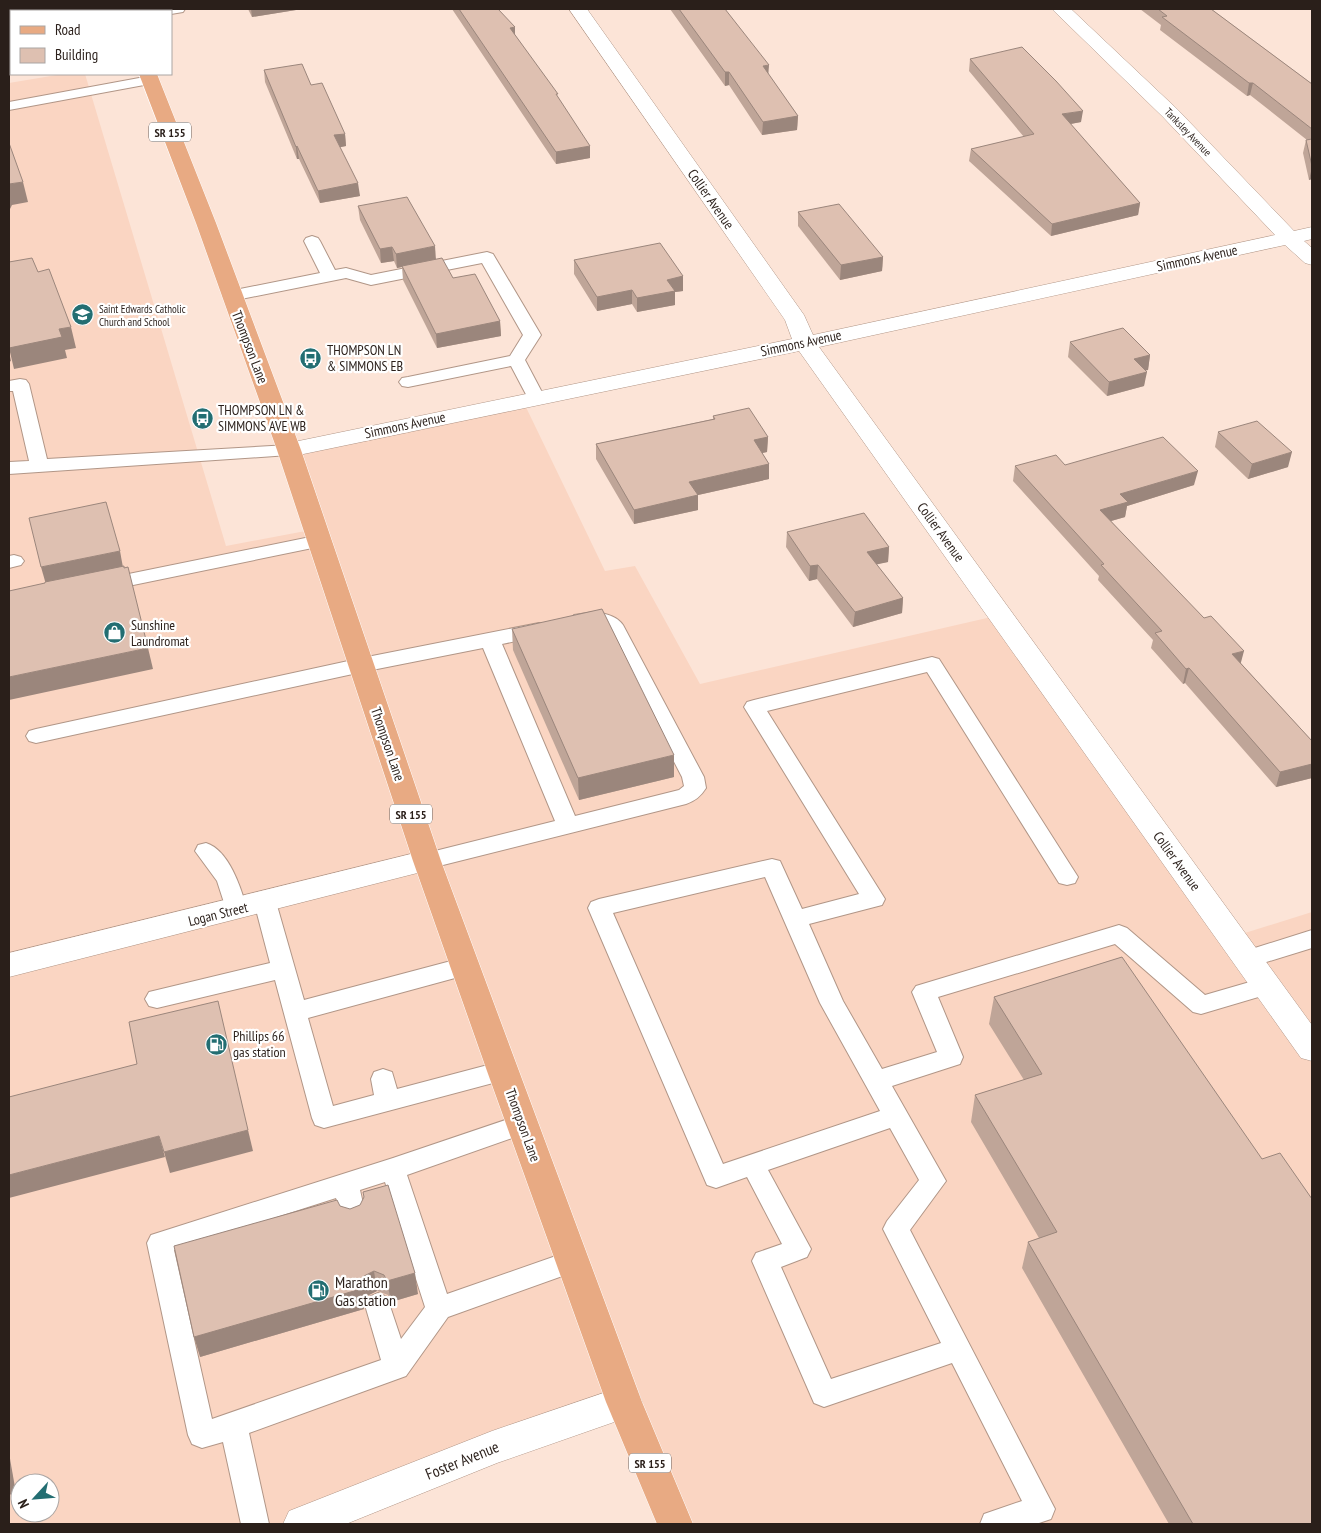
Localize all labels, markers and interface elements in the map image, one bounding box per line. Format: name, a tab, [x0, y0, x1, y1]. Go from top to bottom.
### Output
legend	[10, 10, 172, 75]
text: Road	[55, 20, 81, 39]
text: Building	[55, 45, 98, 64]
street label: Tanksley Avenue	[1162, 105, 1215, 159]
road number: SR 155	[149, 122, 191, 142]
street label: Collier Avenue	[684, 165, 738, 233]
street label: Simmons Avenue	[1155, 241, 1239, 275]
place label: Saint Edwards Catholic Church and School	[99, 302, 186, 329]
school or university icon: Saint Edwards Catholic Church and School	[71, 303, 95, 327]
street label: Thompson Lane	[228, 308, 272, 386]
street label: Simmons Avenue	[759, 326, 843, 360]
place label: THOMPSON LN & SIMMONS EB	[327, 341, 403, 375]
bus stop icon: THOMPSON LN & SIMMONS EB	[299, 346, 323, 370]
place label: THOMPSON LN & SIMMONS AVE WB	[218, 401, 306, 435]
bus stop icon: THOMPSON LN & SIMMONS AVE WB	[190, 406, 214, 430]
street label: Simmons Avenue	[363, 408, 447, 442]
street label: Collier Avenue	[913, 499, 969, 565]
place label: Sunshine Laundromat	[131, 616, 189, 650]
shop icon: Sunshine Laundromat	[103, 621, 127, 645]
street label: Thompson Lane	[367, 705, 409, 783]
road number: SR 155	[390, 804, 432, 824]
street label: Collier Avenue	[1149, 828, 1205, 894]
street label: Logan Street	[186, 898, 250, 930]
place label: Phillips 66 gas station	[233, 1027, 286, 1061]
fuel station icon: Phillips 66 gas station	[205, 1032, 229, 1056]
street label: Thompson Lane	[501, 1086, 545, 1164]
place label: Marathon Gas station	[335, 1272, 396, 1310]
fuel station icon: Marathon Gas station	[307, 1279, 331, 1303]
street label: Foster Avenue	[422, 1436, 502, 1484]
road number: SR 155	[629, 1454, 671, 1472]
north arrow	[10, 1473, 60, 1523]
text: N	[14, 1496, 33, 1511]

